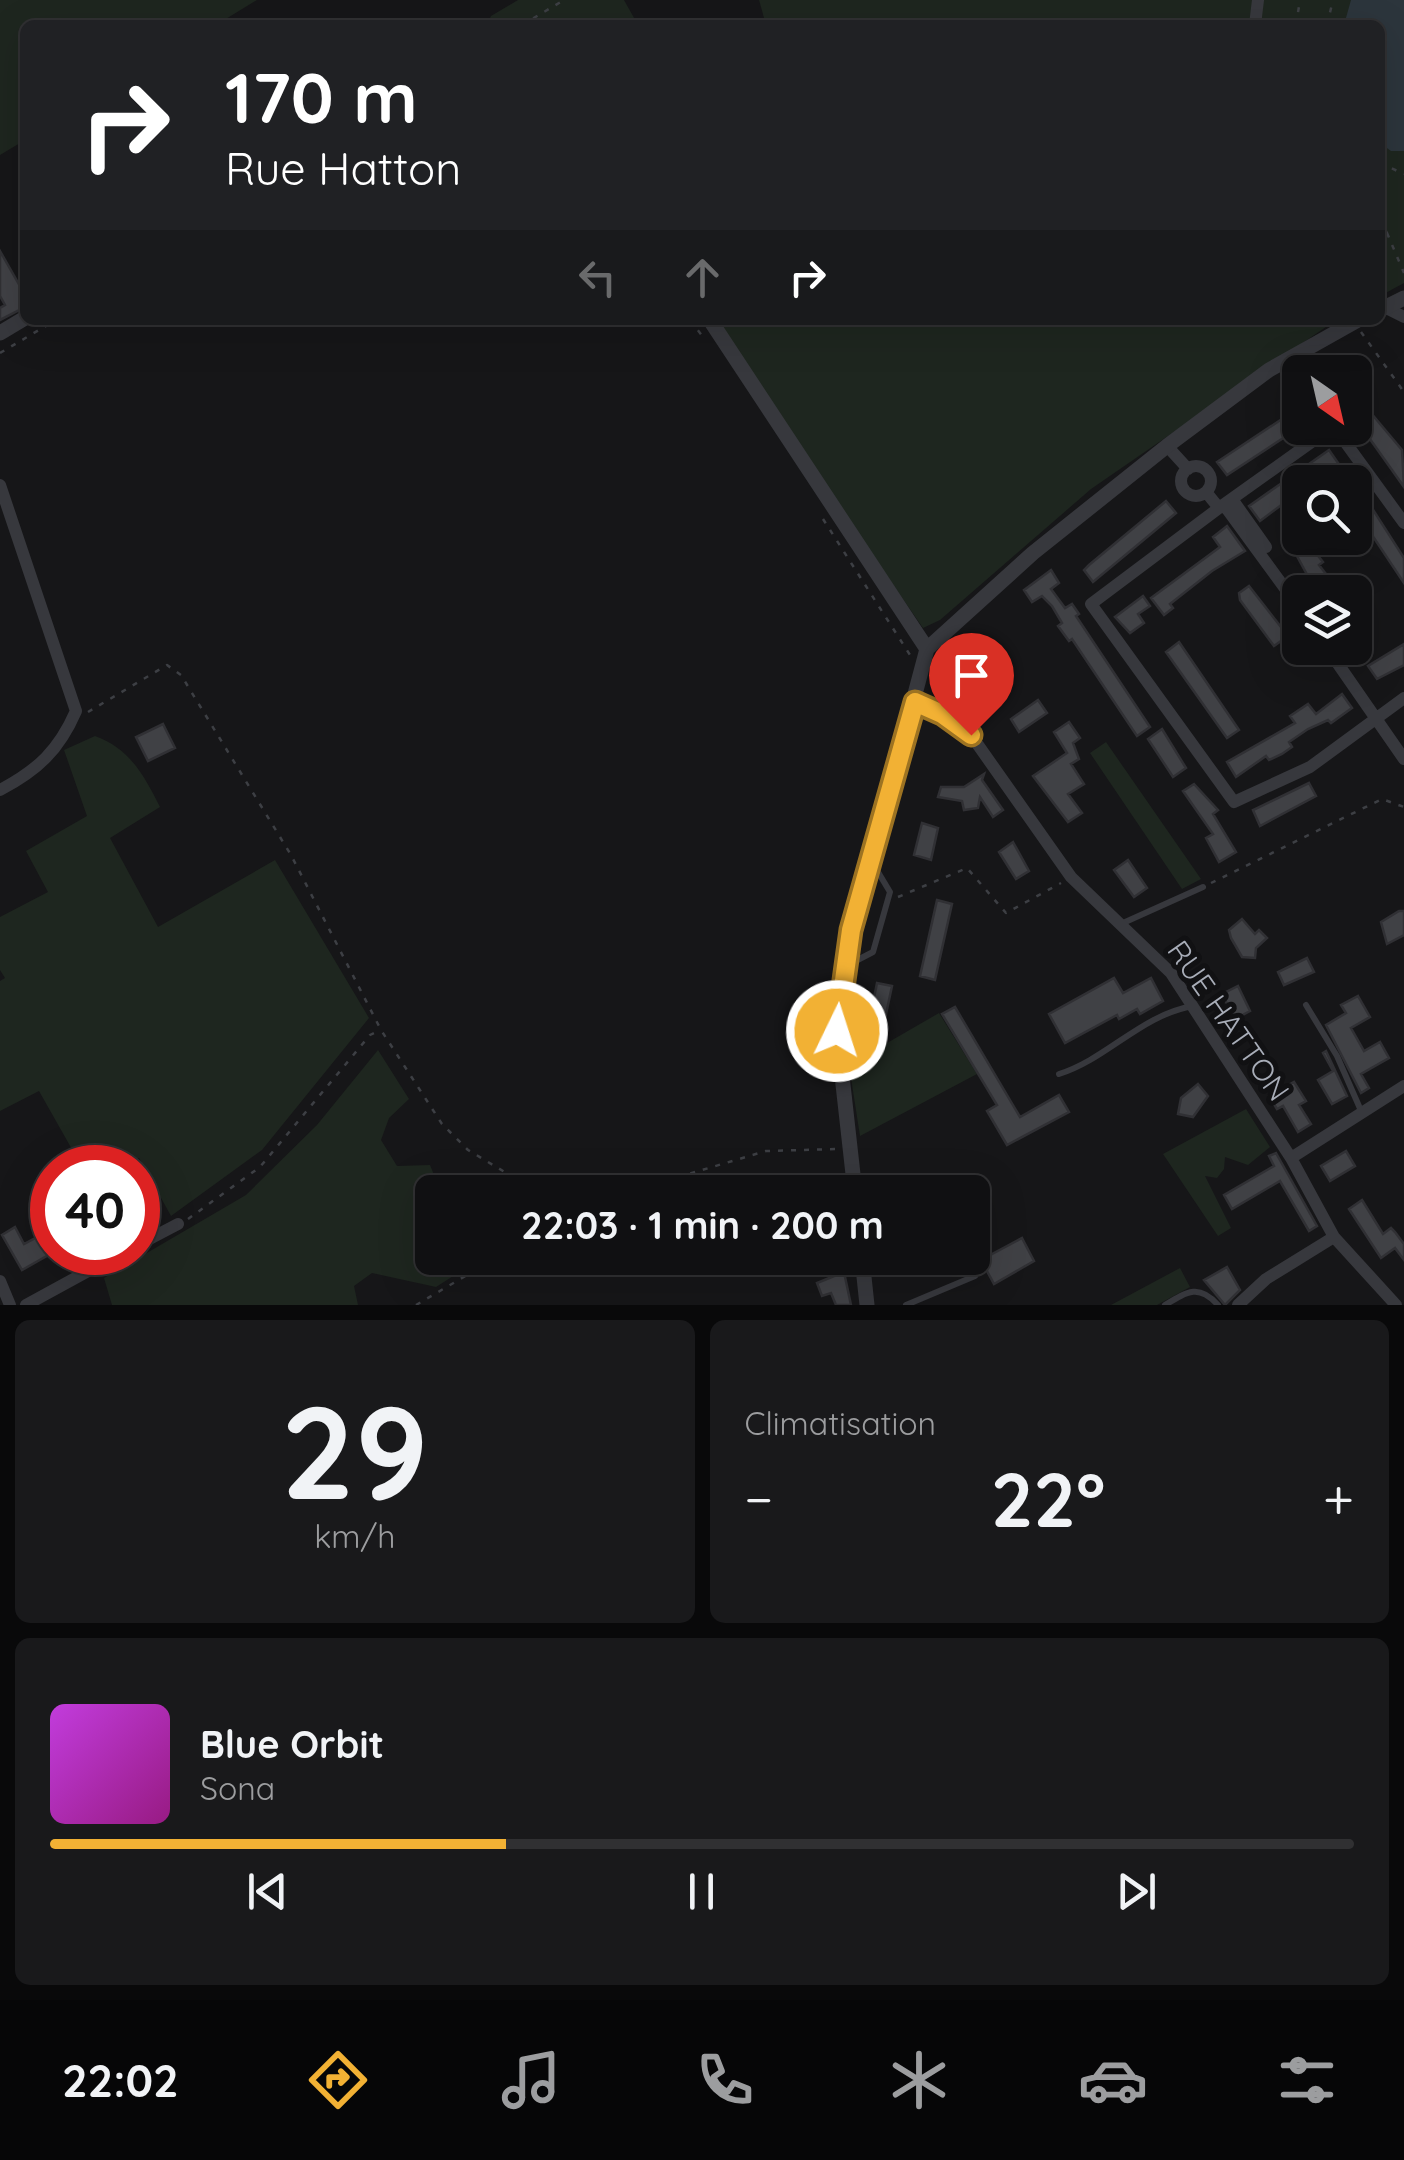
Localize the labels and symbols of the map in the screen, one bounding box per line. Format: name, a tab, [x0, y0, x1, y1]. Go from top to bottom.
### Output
north arrow	[1282, 355, 1372, 445]
pin	[929, 633, 1014, 736]
street label: RUE HATTON	[1159, 933, 1298, 1108]
position arrow	[785, 979, 889, 1083]
speed limit sign: 40	[30, 1145, 160, 1275]

